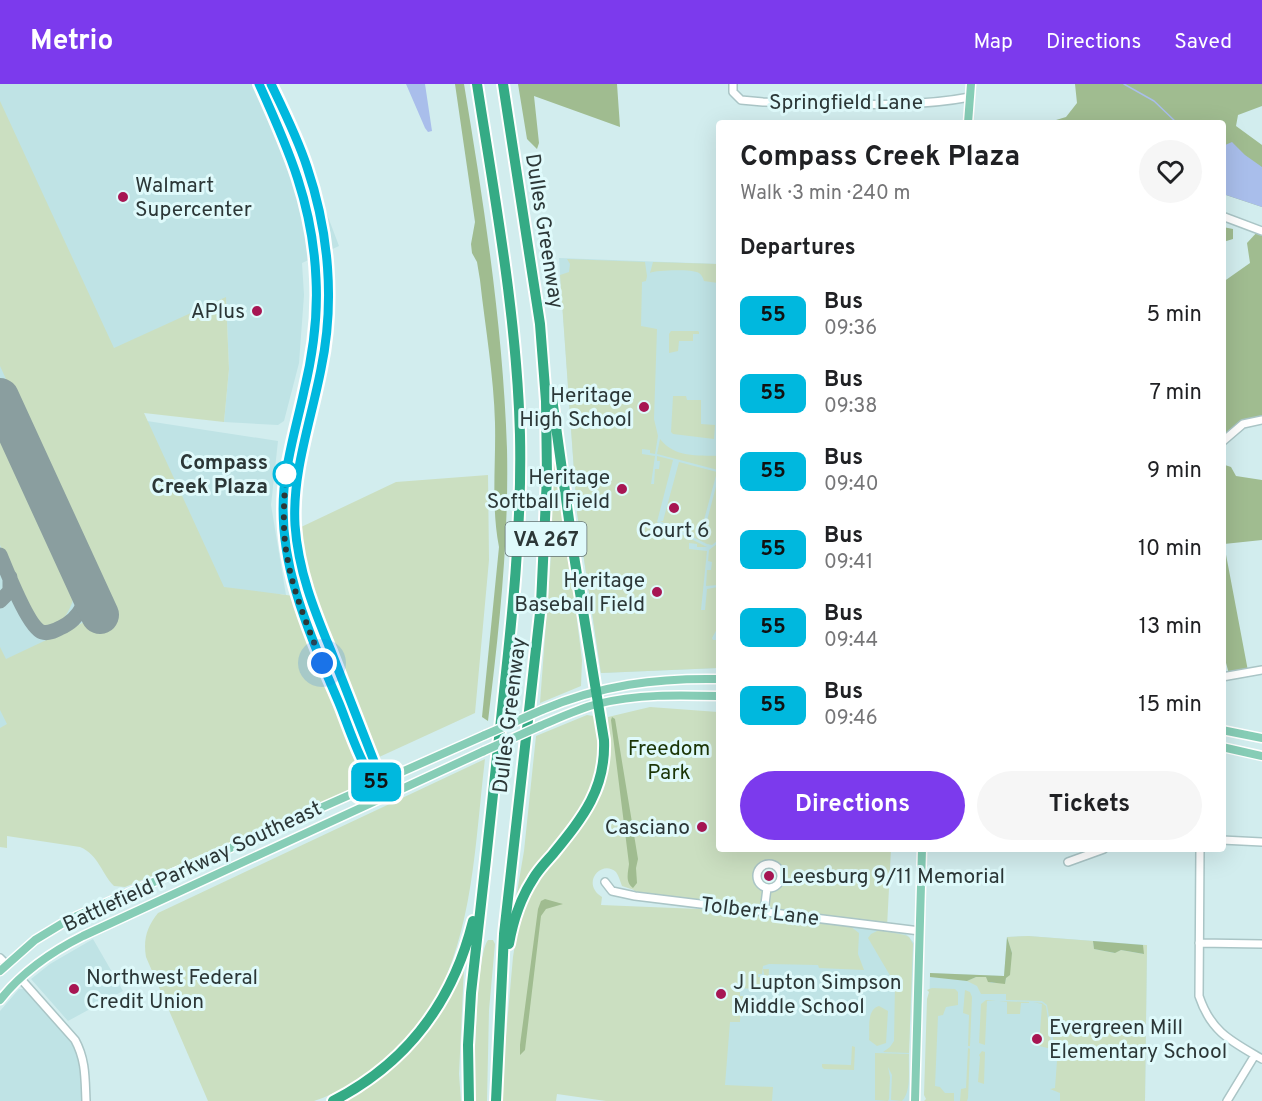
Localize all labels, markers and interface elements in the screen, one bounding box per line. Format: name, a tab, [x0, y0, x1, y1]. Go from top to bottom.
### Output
text: Metrio	[30, 24, 113, 60]
text: Map	[973, 29, 1013, 56]
text: Directions	[1046, 29, 1141, 56]
text: Saved	[1174, 29, 1232, 56]
street label: Springfield Lane	[769, 90, 923, 117]
text: Compass Creek Plaza	[740, 140, 1020, 176]
button: heart	[1139, 140, 1202, 203]
street label: Dulles Greenway	[518, 152, 569, 311]
place label: Walmart Supercenter	[135, 173, 252, 224]
text: Walk · 3 min · 240 m	[740, 181, 910, 207]
marker: Walmart Supercenter	[116, 190, 130, 204]
text: Departures	[740, 235, 856, 262]
text: Bus	[824, 289, 863, 316]
place label: APlus	[191, 299, 245, 326]
text: 55	[760, 302, 786, 329]
text: 5 min	[1147, 302, 1202, 329]
marker: APlus	[250, 304, 264, 318]
text: 09:36	[824, 316, 877, 342]
text: Bus	[824, 367, 863, 394]
text: 55	[760, 380, 786, 407]
text: 7 min	[1150, 380, 1202, 407]
place label: Heritage High School	[519, 383, 632, 434]
text: 09:38	[824, 394, 878, 420]
marker: Heritage High School	[637, 400, 651, 414]
text: Bus	[824, 445, 863, 472]
place label: Compass Creek Plaza	[151, 450, 268, 501]
text: 55	[760, 458, 786, 485]
text: 9 min	[1147, 458, 1202, 485]
marker: Compass Creek Plaza	[273, 461, 299, 487]
place label: Heritage Softball Field	[487, 465, 610, 516]
text: 09:40	[824, 472, 879, 498]
marker: Heritage Softball Field	[615, 482, 629, 496]
marker: Court 6	[667, 501, 681, 515]
place label: Court 6	[638, 518, 710, 545]
road number: VA 267	[506, 522, 586, 556]
text: Bus	[824, 523, 863, 550]
text: 55	[760, 536, 786, 563]
text: 10 min	[1138, 536, 1202, 563]
text: 09:41	[824, 550, 873, 576]
place label: Heritage Baseball Field	[514, 568, 645, 619]
marker: Heritage Baseball Field	[650, 585, 664, 599]
text: Bus	[824, 601, 863, 628]
text: 55	[760, 614, 786, 641]
text: 13 min	[1139, 614, 1202, 641]
text: 09:44	[824, 628, 878, 654]
street label: Dulles Greenway	[488, 636, 533, 795]
your location	[307, 648, 337, 678]
text: Bus	[824, 679, 863, 706]
text: 55	[760, 692, 786, 719]
text: 15 min	[1138, 692, 1202, 719]
text: 09:46	[824, 706, 878, 732]
park label: Freedom Park	[628, 736, 710, 787]
line badge: 55	[349, 762, 403, 802]
text: 55	[363, 769, 389, 796]
button: Directions	[740, 771, 965, 840]
button: Tickets	[977, 771, 1202, 840]
street label: Battlefield Parkway Southeast	[59, 795, 326, 939]
place label: Casciano	[605, 815, 690, 842]
marker: Casciano	[695, 820, 709, 834]
place label: Leesburg 9/11 Memorial	[781, 864, 1005, 891]
marker: Leesburg 9/11 Memorial	[762, 869, 776, 883]
street label: Tolbert Lane	[699, 892, 821, 933]
place label: Northwest Federal Credit Union	[86, 965, 258, 1016]
place label: J Lupton Simpson Middle School	[733, 970, 902, 1021]
marker: Northwest Federal Credit Union	[67, 982, 81, 996]
marker: J Lupton Simpson Middle School	[714, 987, 728, 1001]
place label: Evergreen Mill Elementary School	[1049, 1015, 1227, 1066]
marker: Evergreen Mill Elementary School	[1030, 1032, 1044, 1046]

